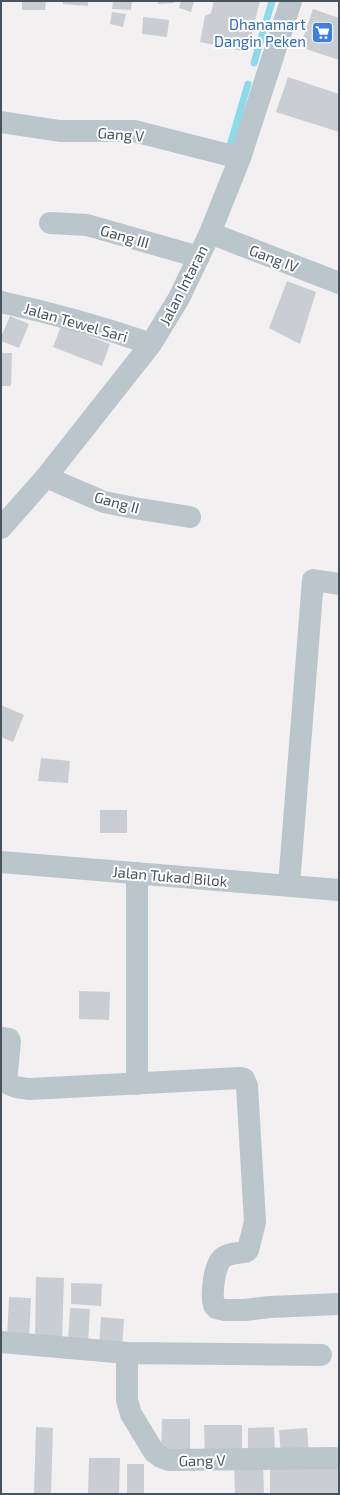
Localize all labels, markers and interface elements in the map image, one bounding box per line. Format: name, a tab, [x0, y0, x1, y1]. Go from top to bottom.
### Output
place label: Dhanamart Dangin Peken	[214, 15, 306, 50]
supermarket icon: Dhanamart Dangin Peken	[309, 20, 335, 46]
street label: Gang V	[97, 123, 145, 145]
street label: Gang III	[99, 220, 151, 252]
street label: Gang IV	[247, 240, 301, 276]
street label: Jalan Intaran	[155, 242, 211, 328]
street label: Jalan Tewel Sari	[22, 299, 130, 345]
street label: Gang II	[92, 487, 142, 517]
street label: Jalan Tukad Bilok	[112, 862, 228, 890]
street label: Gang V	[178, 1451, 226, 1469]

